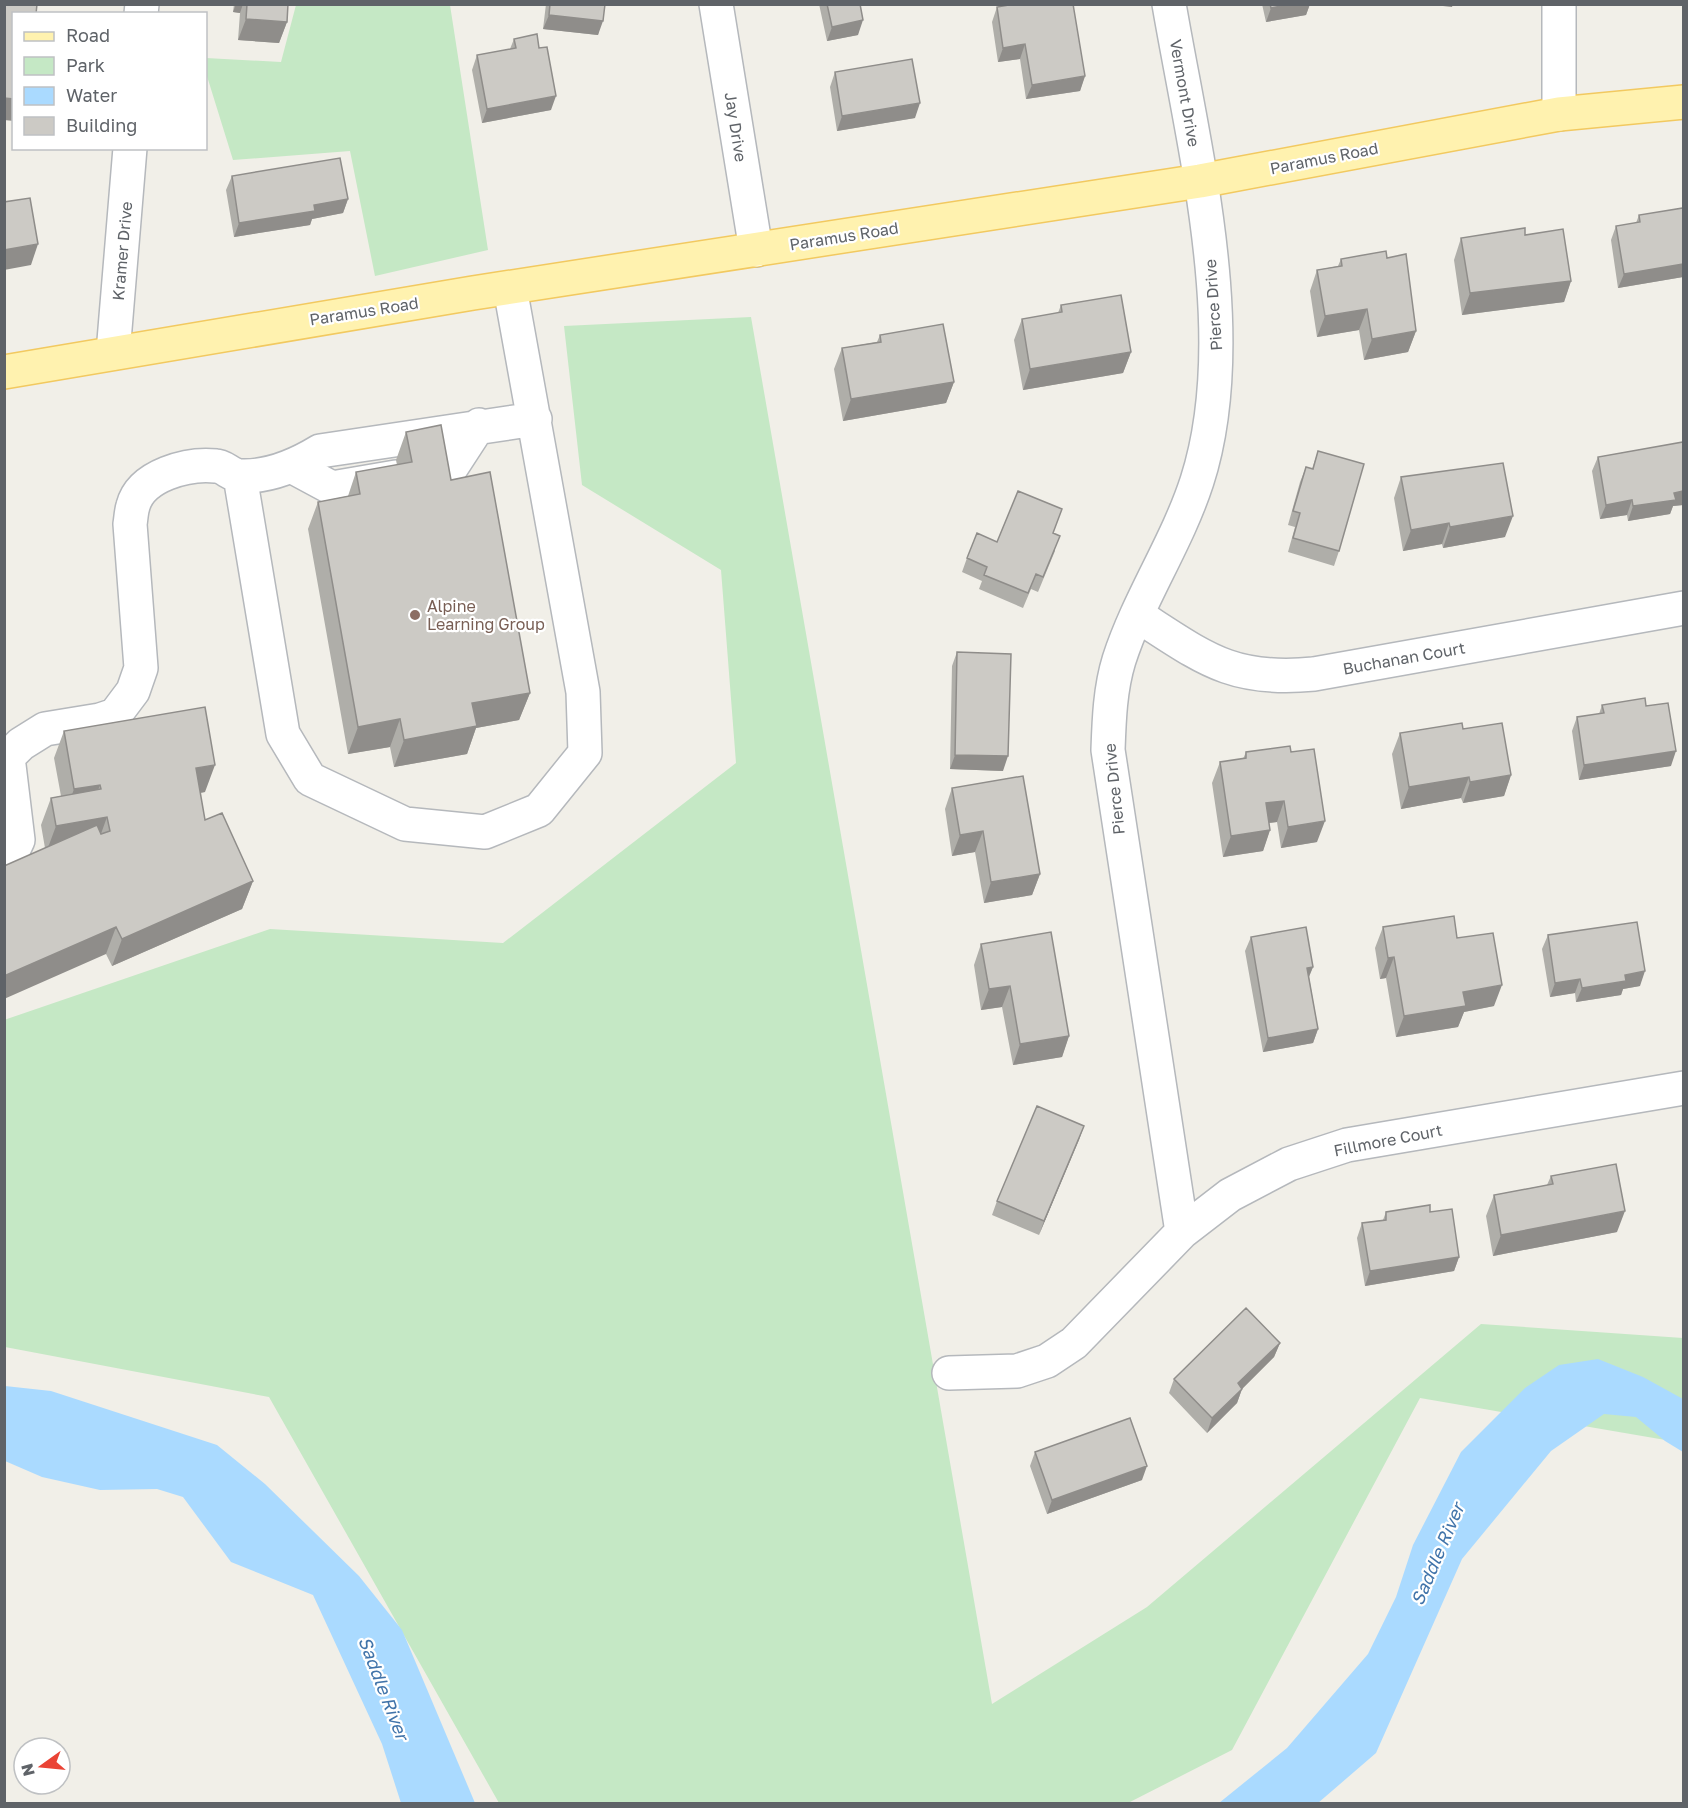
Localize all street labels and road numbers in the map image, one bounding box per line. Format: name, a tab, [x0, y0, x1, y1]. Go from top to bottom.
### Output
street label: Vermont Drive	[1166, 38, 1204, 148]
street label: Jay Drive	[721, 91, 751, 163]
street label: Paramus Road	[1268, 138, 1380, 178]
street label: Kramer Drive	[108, 201, 136, 301]
street label: Paramus Road	[788, 218, 900, 254]
street label: Pierce Drive	[1200, 259, 1226, 351]
street label: Paramus Road	[308, 293, 420, 329]
street label: Buchanan Court	[1341, 637, 1467, 679]
street label: Pierce Drive	[1099, 742, 1129, 836]
street label: Fillmore Court	[1332, 1120, 1444, 1160]

